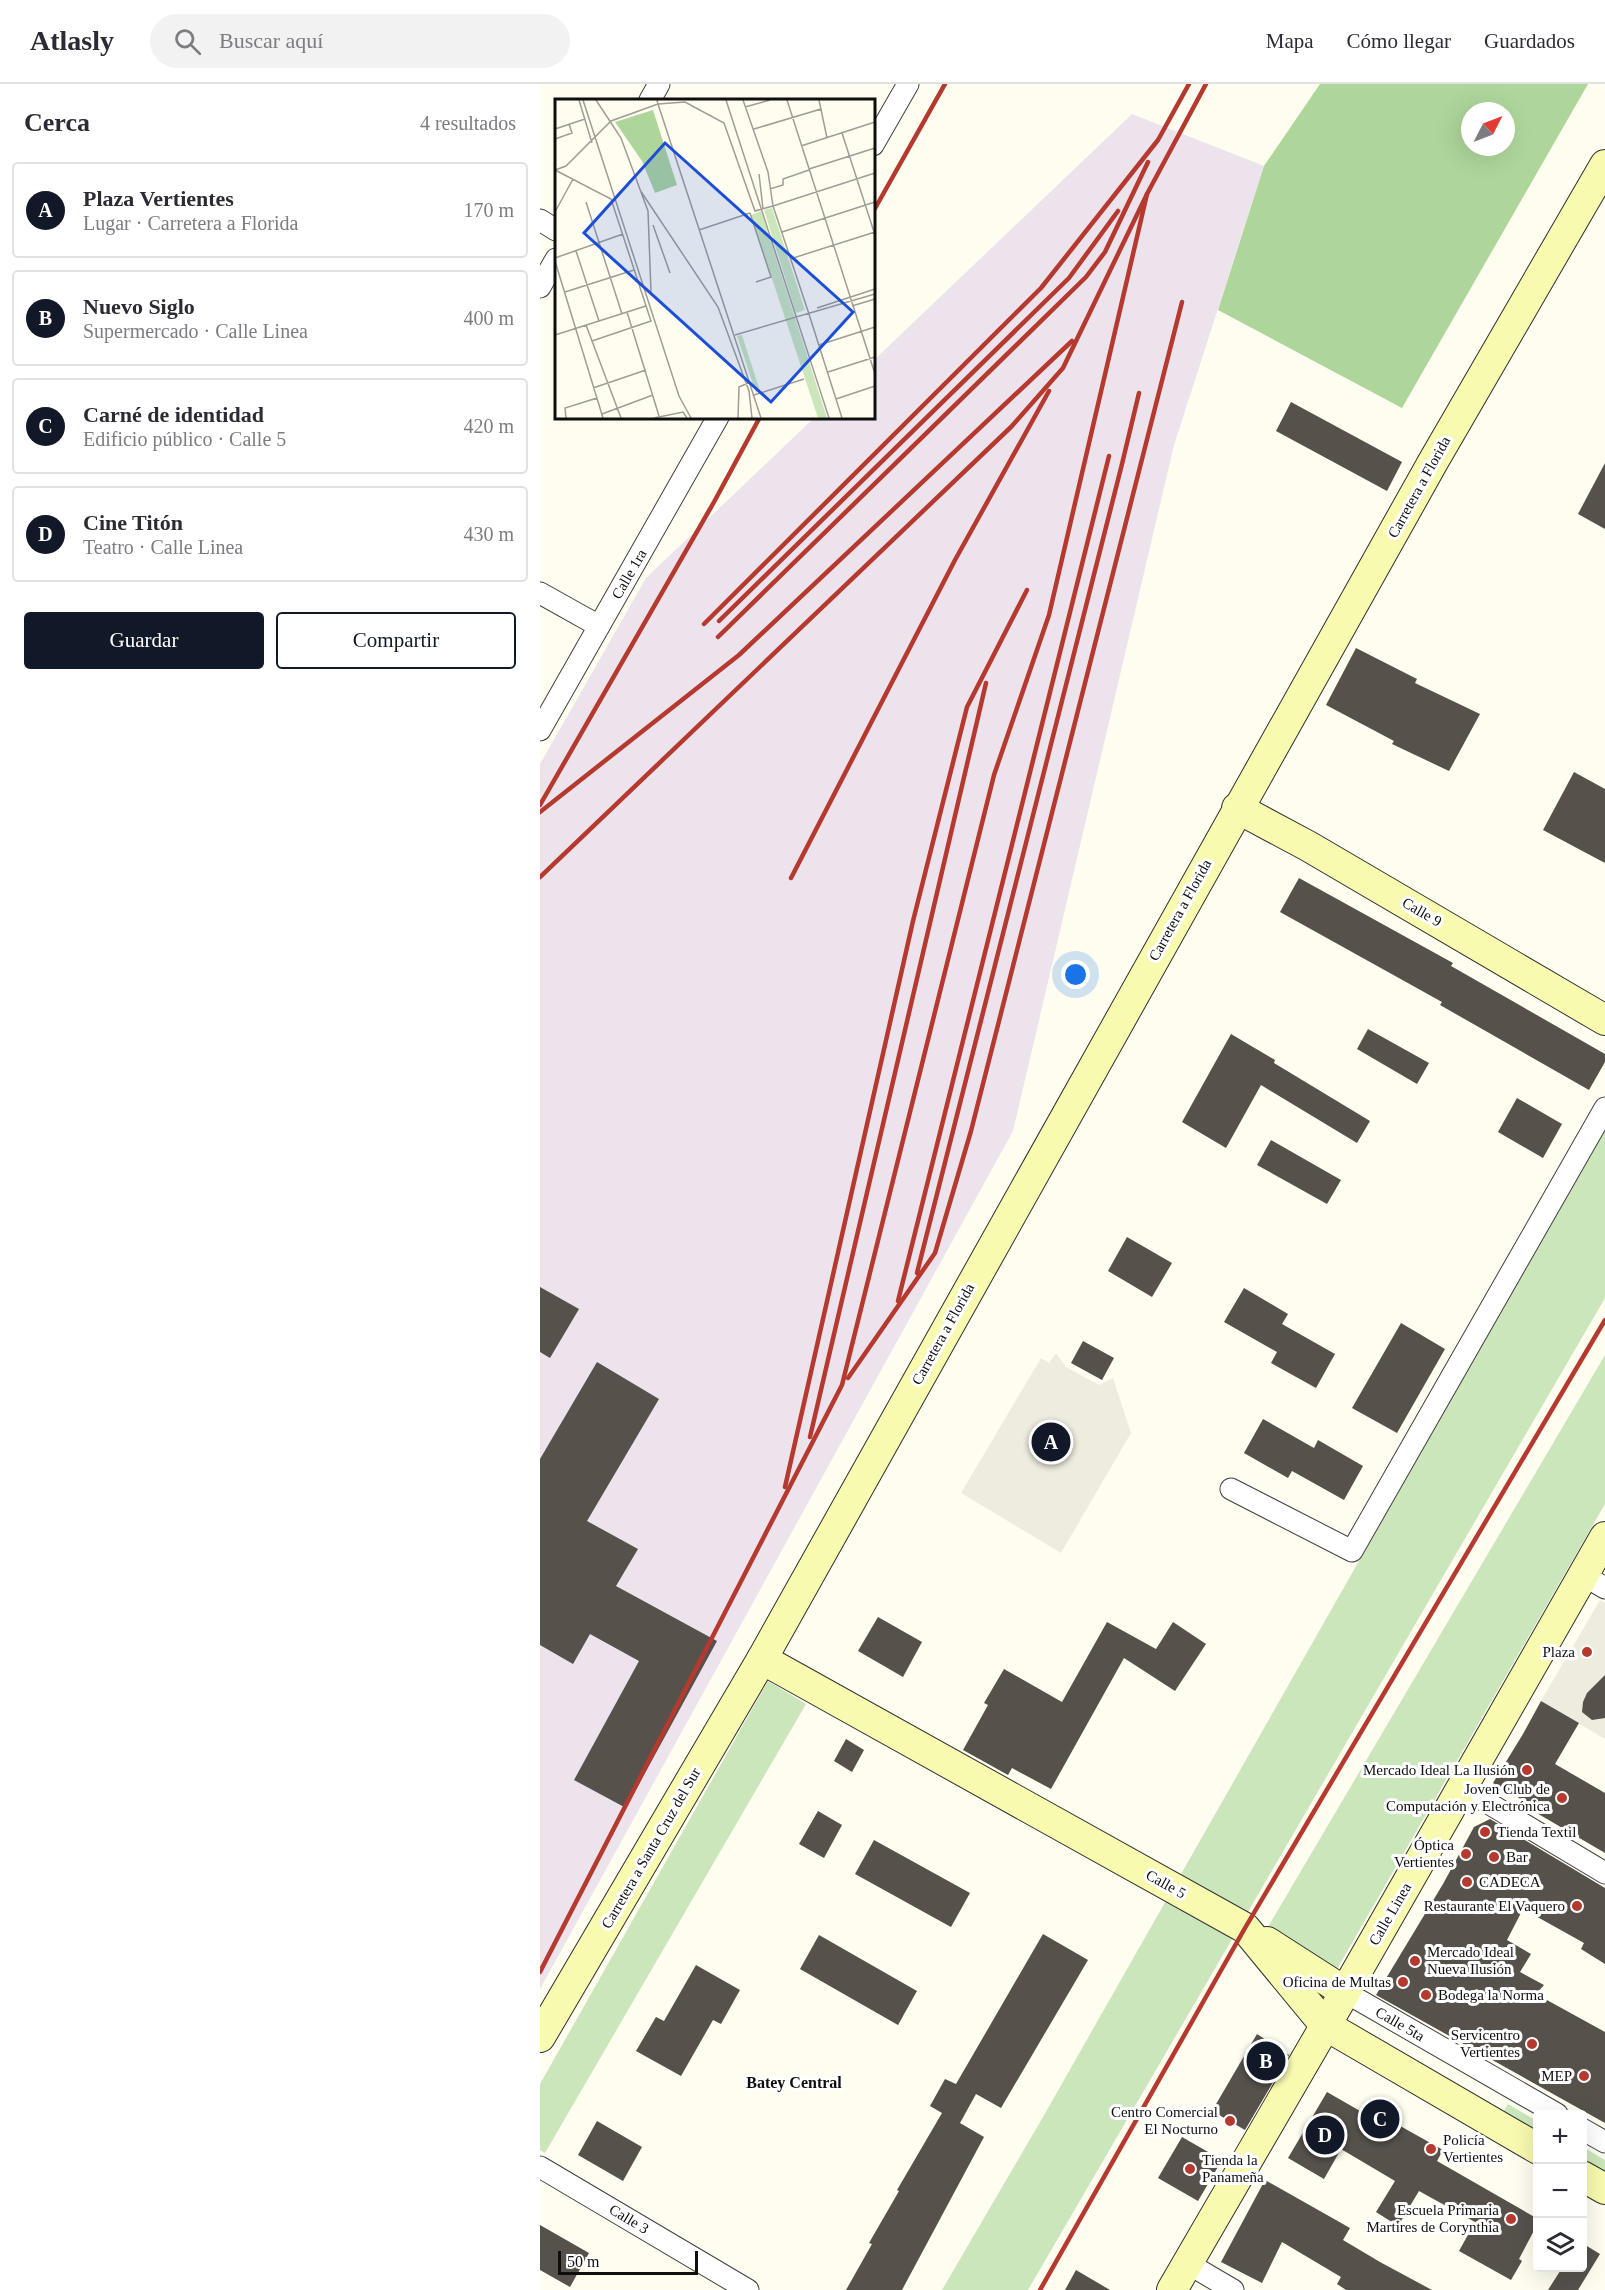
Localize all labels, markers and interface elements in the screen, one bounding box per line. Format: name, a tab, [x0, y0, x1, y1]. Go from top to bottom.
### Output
search box	[150, 14, 570, 68]
text: Atlasly	[30, 25, 114, 56]
icon: search	[171, 25, 204, 58]
text: Buscar aquí	[219, 28, 323, 53]
text: Mapa	[1266, 29, 1314, 53]
text: Cómo llegar	[1347, 29, 1451, 53]
text: Guardados	[1484, 29, 1575, 53]
inset map	[555, 99, 874, 418]
north arrow	[1461, 102, 1515, 156]
text: Cerca	[24, 108, 90, 137]
text: 4 resultados	[420, 112, 516, 134]
text: Plaza Vertientes	[83, 186, 234, 211]
text: A	[38, 199, 53, 221]
text: 170 m	[463, 199, 514, 221]
text: Lugar · Carretera a Florida	[83, 212, 298, 234]
text: Nuevo Siglo	[83, 294, 195, 319]
text: B	[39, 307, 52, 329]
text: 400 m	[463, 307, 514, 329]
text: Supermercado · Calle Linea	[83, 320, 308, 342]
text: Carné de identidad	[83, 402, 264, 427]
text: C	[38, 415, 53, 437]
text: 420 m	[463, 415, 514, 437]
text: Edificio público · Calle 5	[83, 428, 286, 450]
street label: Carretera a Florida	[1385, 433, 1454, 540]
text: Cine Titón	[83, 510, 183, 535]
text: D	[38, 523, 53, 545]
text: 430 m	[463, 523, 514, 545]
text: Teatro · Calle Linea	[83, 536, 243, 558]
street label: Calle 1ra	[608, 546, 650, 602]
button: Guardar	[24, 612, 264, 669]
button: Compartir	[276, 612, 516, 669]
street label: Carretera a Florida	[1146, 856, 1215, 963]
street label: Calle 9	[1399, 894, 1445, 930]
your location	[1061, 960, 1090, 989]
street label: Carretera a Florida	[909, 1280, 978, 1387]
pin: A	[1032, 1420, 1070, 1464]
place label: Plaza	[1543, 1644, 1575, 1660]
marker: Plaza	[1580, 1645, 1594, 1659]
place label: Mercado Ideal La Ilusión	[1363, 1762, 1515, 1778]
marker: Mercado Ideal La Ilusión	[1520, 1763, 1534, 1777]
street label: Carretera a Santa Cruz del Sur	[598, 1765, 704, 1931]
place label: Joven Club de Computación y Electrónica	[1386, 1781, 1550, 1814]
marker: Joven Club de Computación y Electrónica	[1555, 1791, 1569, 1805]
place label: Tienda Textil	[1497, 1824, 1576, 1840]
marker: Tienda Textil	[1478, 1825, 1492, 1839]
place label: Óptica Vertientes	[1394, 1837, 1454, 1870]
marker: Óptica Vertientes	[1459, 1847, 1473, 1861]
place label: Bar	[1506, 1849, 1528, 1865]
marker: Bar	[1487, 1850, 1501, 1864]
street label: Calle 5	[1143, 1867, 1189, 1901]
place label: CADECA	[1479, 1874, 1541, 1890]
marker: CADECA	[1460, 1875, 1474, 1889]
street label: Calle Linea	[1366, 1880, 1414, 1948]
place label: Restaurante El Vaquero	[1424, 1898, 1565, 1914]
marker: Restaurante El Vaquero	[1570, 1899, 1584, 1913]
place label: Mercado Ideal Nueva Ilusión	[1427, 1944, 1514, 1977]
marker: Mercado Ideal Nueva Ilusión	[1408, 1954, 1422, 1968]
place label: Oficina de Multas	[1283, 1974, 1391, 1990]
marker: Oficina de Multas	[1396, 1975, 1410, 1989]
place label: Bodega la Norma	[1438, 1987, 1544, 2003]
marker: Bodega la Norma	[1419, 1988, 1433, 2002]
street label: Calle 5ta	[1373, 2004, 1428, 2045]
place label: Servicentro Vertientes	[1451, 2027, 1520, 2060]
marker: Servicentro Vertientes	[1525, 2037, 1539, 2051]
pin: B	[1246, 2038, 1286, 2084]
place label: MEP	[1541, 2068, 1572, 2084]
marker: MEP	[1577, 2069, 1591, 2083]
district label: Batey Central	[746, 2074, 842, 2092]
pin: C	[1360, 2096, 1400, 2142]
place label: Centro Comercial El Nocturno	[1111, 2104, 1218, 2137]
map controls	[1533, 2110, 1587, 2272]
button: +	[1533, 2110, 1587, 2164]
pin: D	[1306, 2112, 1344, 2158]
marker: Centro Comercial El Nocturno	[1223, 2114, 1237, 2128]
place label: Policía Vertientes	[1443, 2132, 1503, 2165]
marker: Policía Vertientes	[1424, 2142, 1438, 2156]
place label: Tienda la Panameña	[1202, 2152, 1264, 2185]
marker: Tienda la Panameña	[1183, 2162, 1197, 2176]
button: −	[1533, 2164, 1587, 2218]
street label: Calle 3	[606, 2201, 652, 2237]
place label: Escuela Primaria Martires de Corynthia	[1367, 2202, 1499, 2235]
marker: Escuela Primaria Martires de Corynthia	[1504, 2212, 1518, 2226]
button: layers	[1533, 2218, 1587, 2272]
scale bar	[558, 2248, 698, 2276]
text: 50 m	[567, 2253, 599, 2270]

